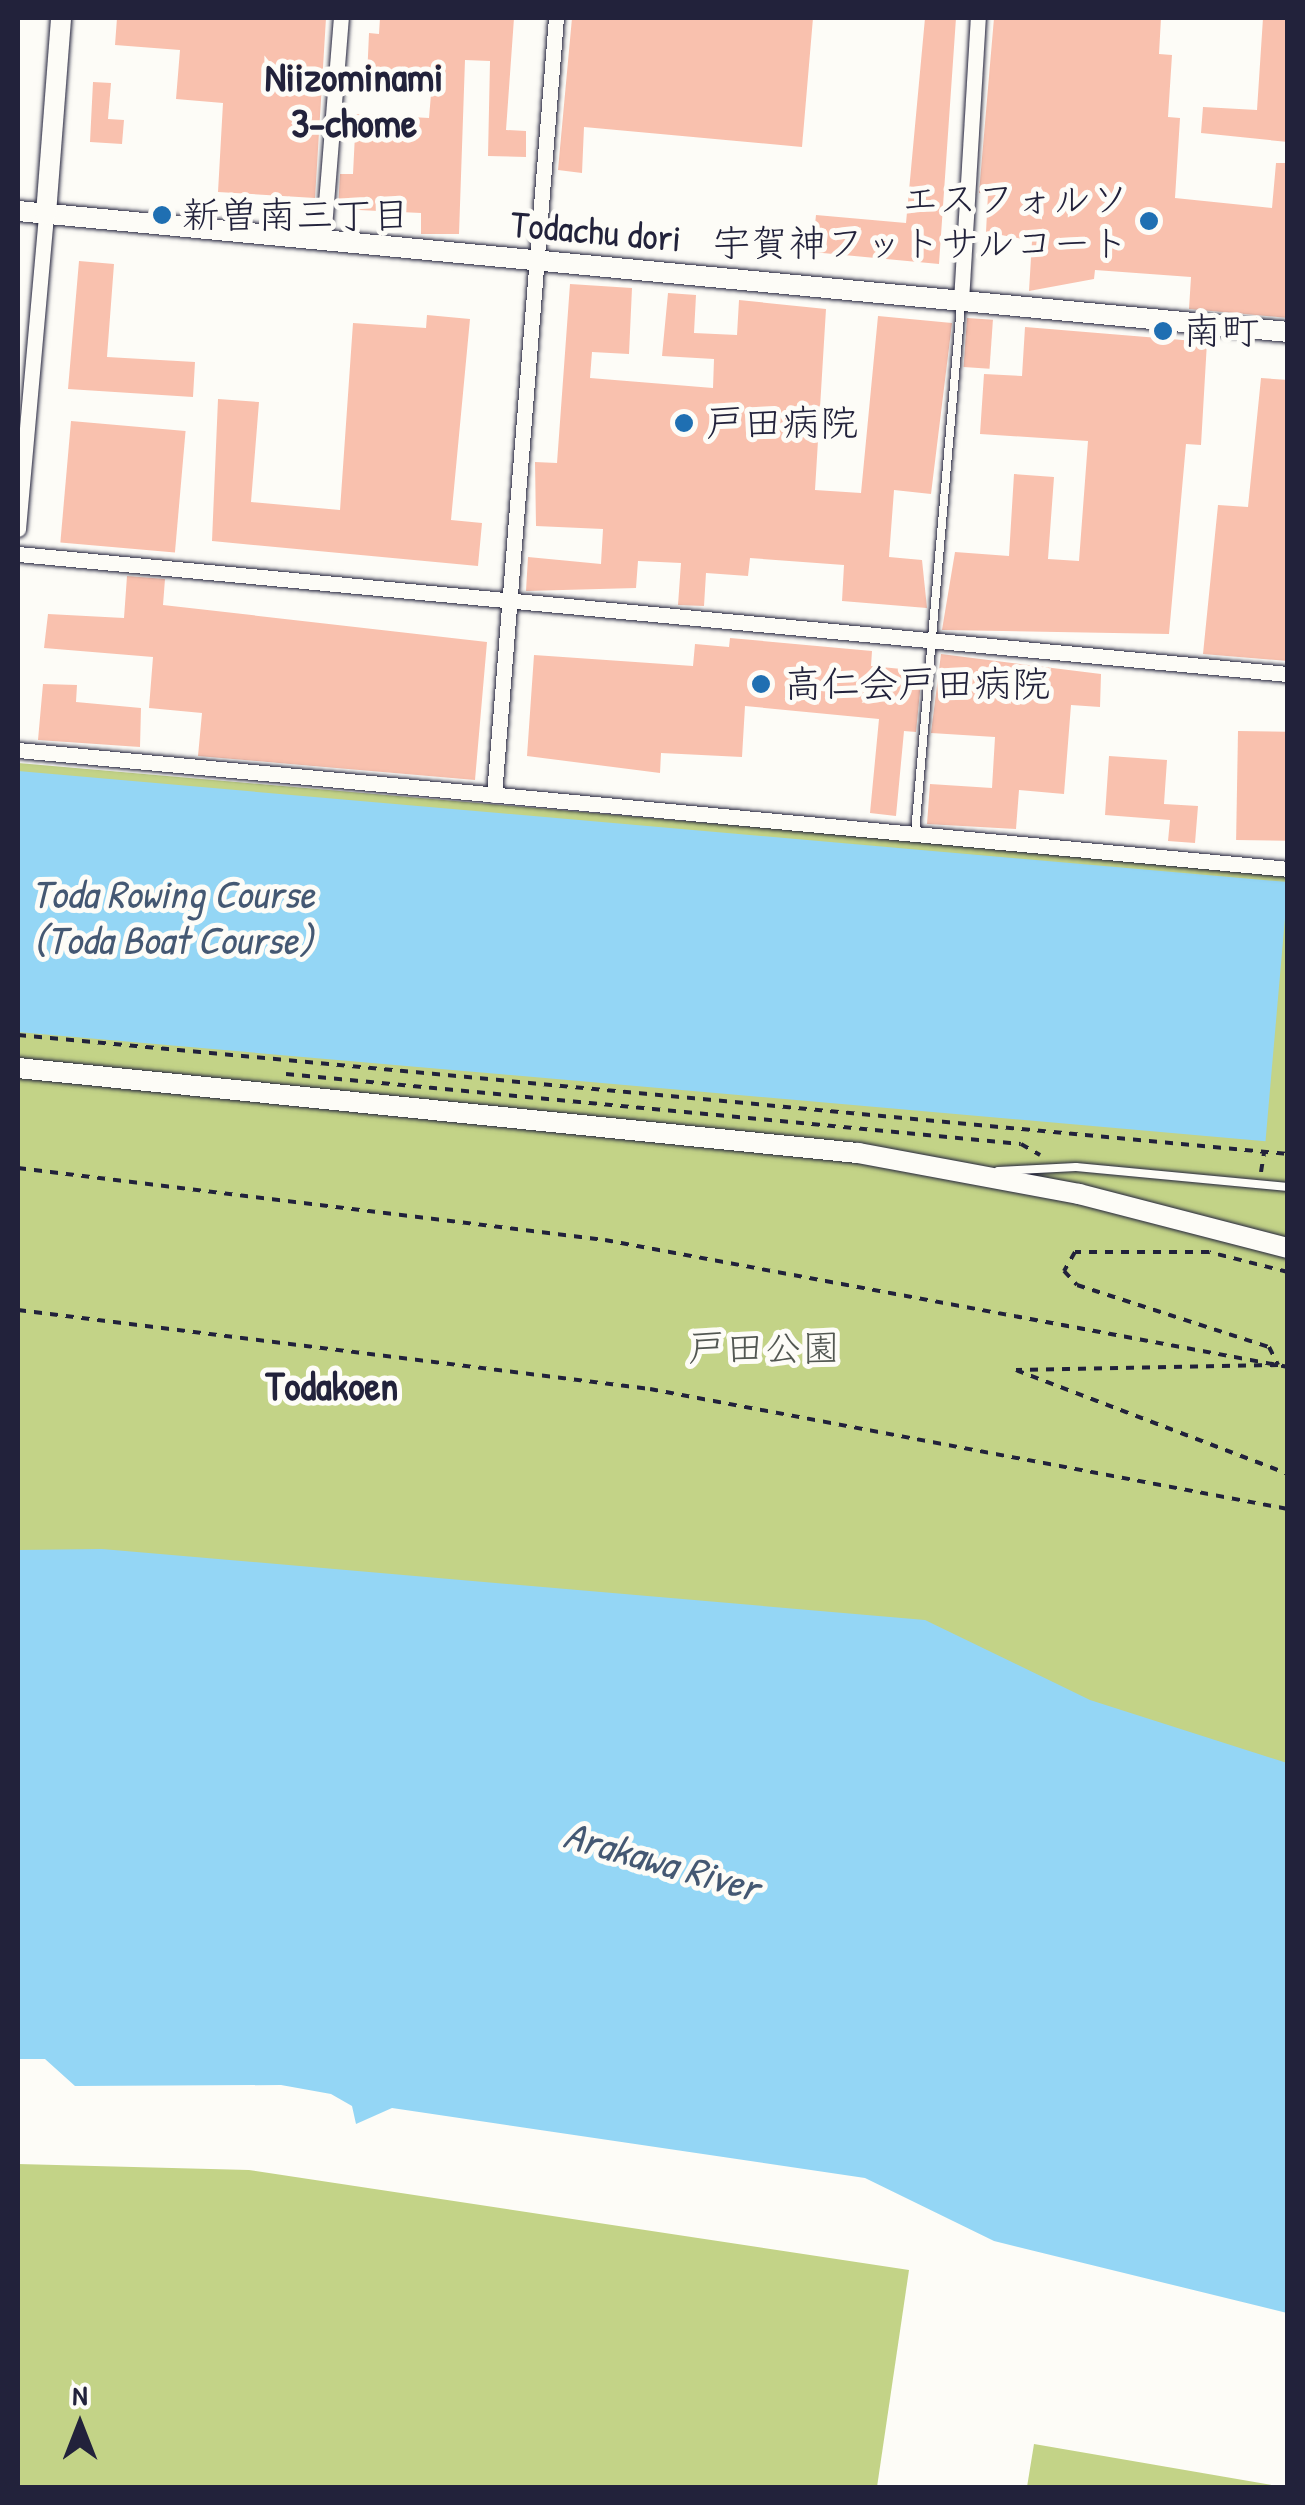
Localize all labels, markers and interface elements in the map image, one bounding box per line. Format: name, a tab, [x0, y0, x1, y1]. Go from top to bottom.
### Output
district label: Niizominami 3-chome	[265, 52, 443, 146]
place label: エスフォルソ 宇賀神フットサルコート	[711, 176, 1129, 266]
place label: 新曽南三丁目	[182, 192, 410, 238]
street label: Todachu dori	[509, 201, 683, 261]
marker: 新曽南三丁目	[151, 204, 173, 226]
marker: エスフォルソ 宇賀神フットサルコート	[1138, 210, 1160, 232]
place label: 南町	[1183, 308, 1259, 354]
marker: 南町	[1152, 320, 1174, 342]
place label: 戸田病院	[706, 400, 858, 446]
marker: 戸田病院	[671, 410, 697, 436]
place label: 高仁会戸田病院	[784, 661, 1050, 707]
marker: 高仁会戸田病院	[748, 671, 774, 697]
water label: Toda Rowing Course (Toda Boat Course)	[32, 869, 314, 963]
park label: 戸田公園	[688, 1325, 840, 1371]
district label: Todakoen	[266, 1361, 398, 1409]
water label: Arakawa River	[559, 1809, 765, 1911]
north arrow	[30, 2375, 130, 2475]
text: N	[73, 2376, 87, 2414]

